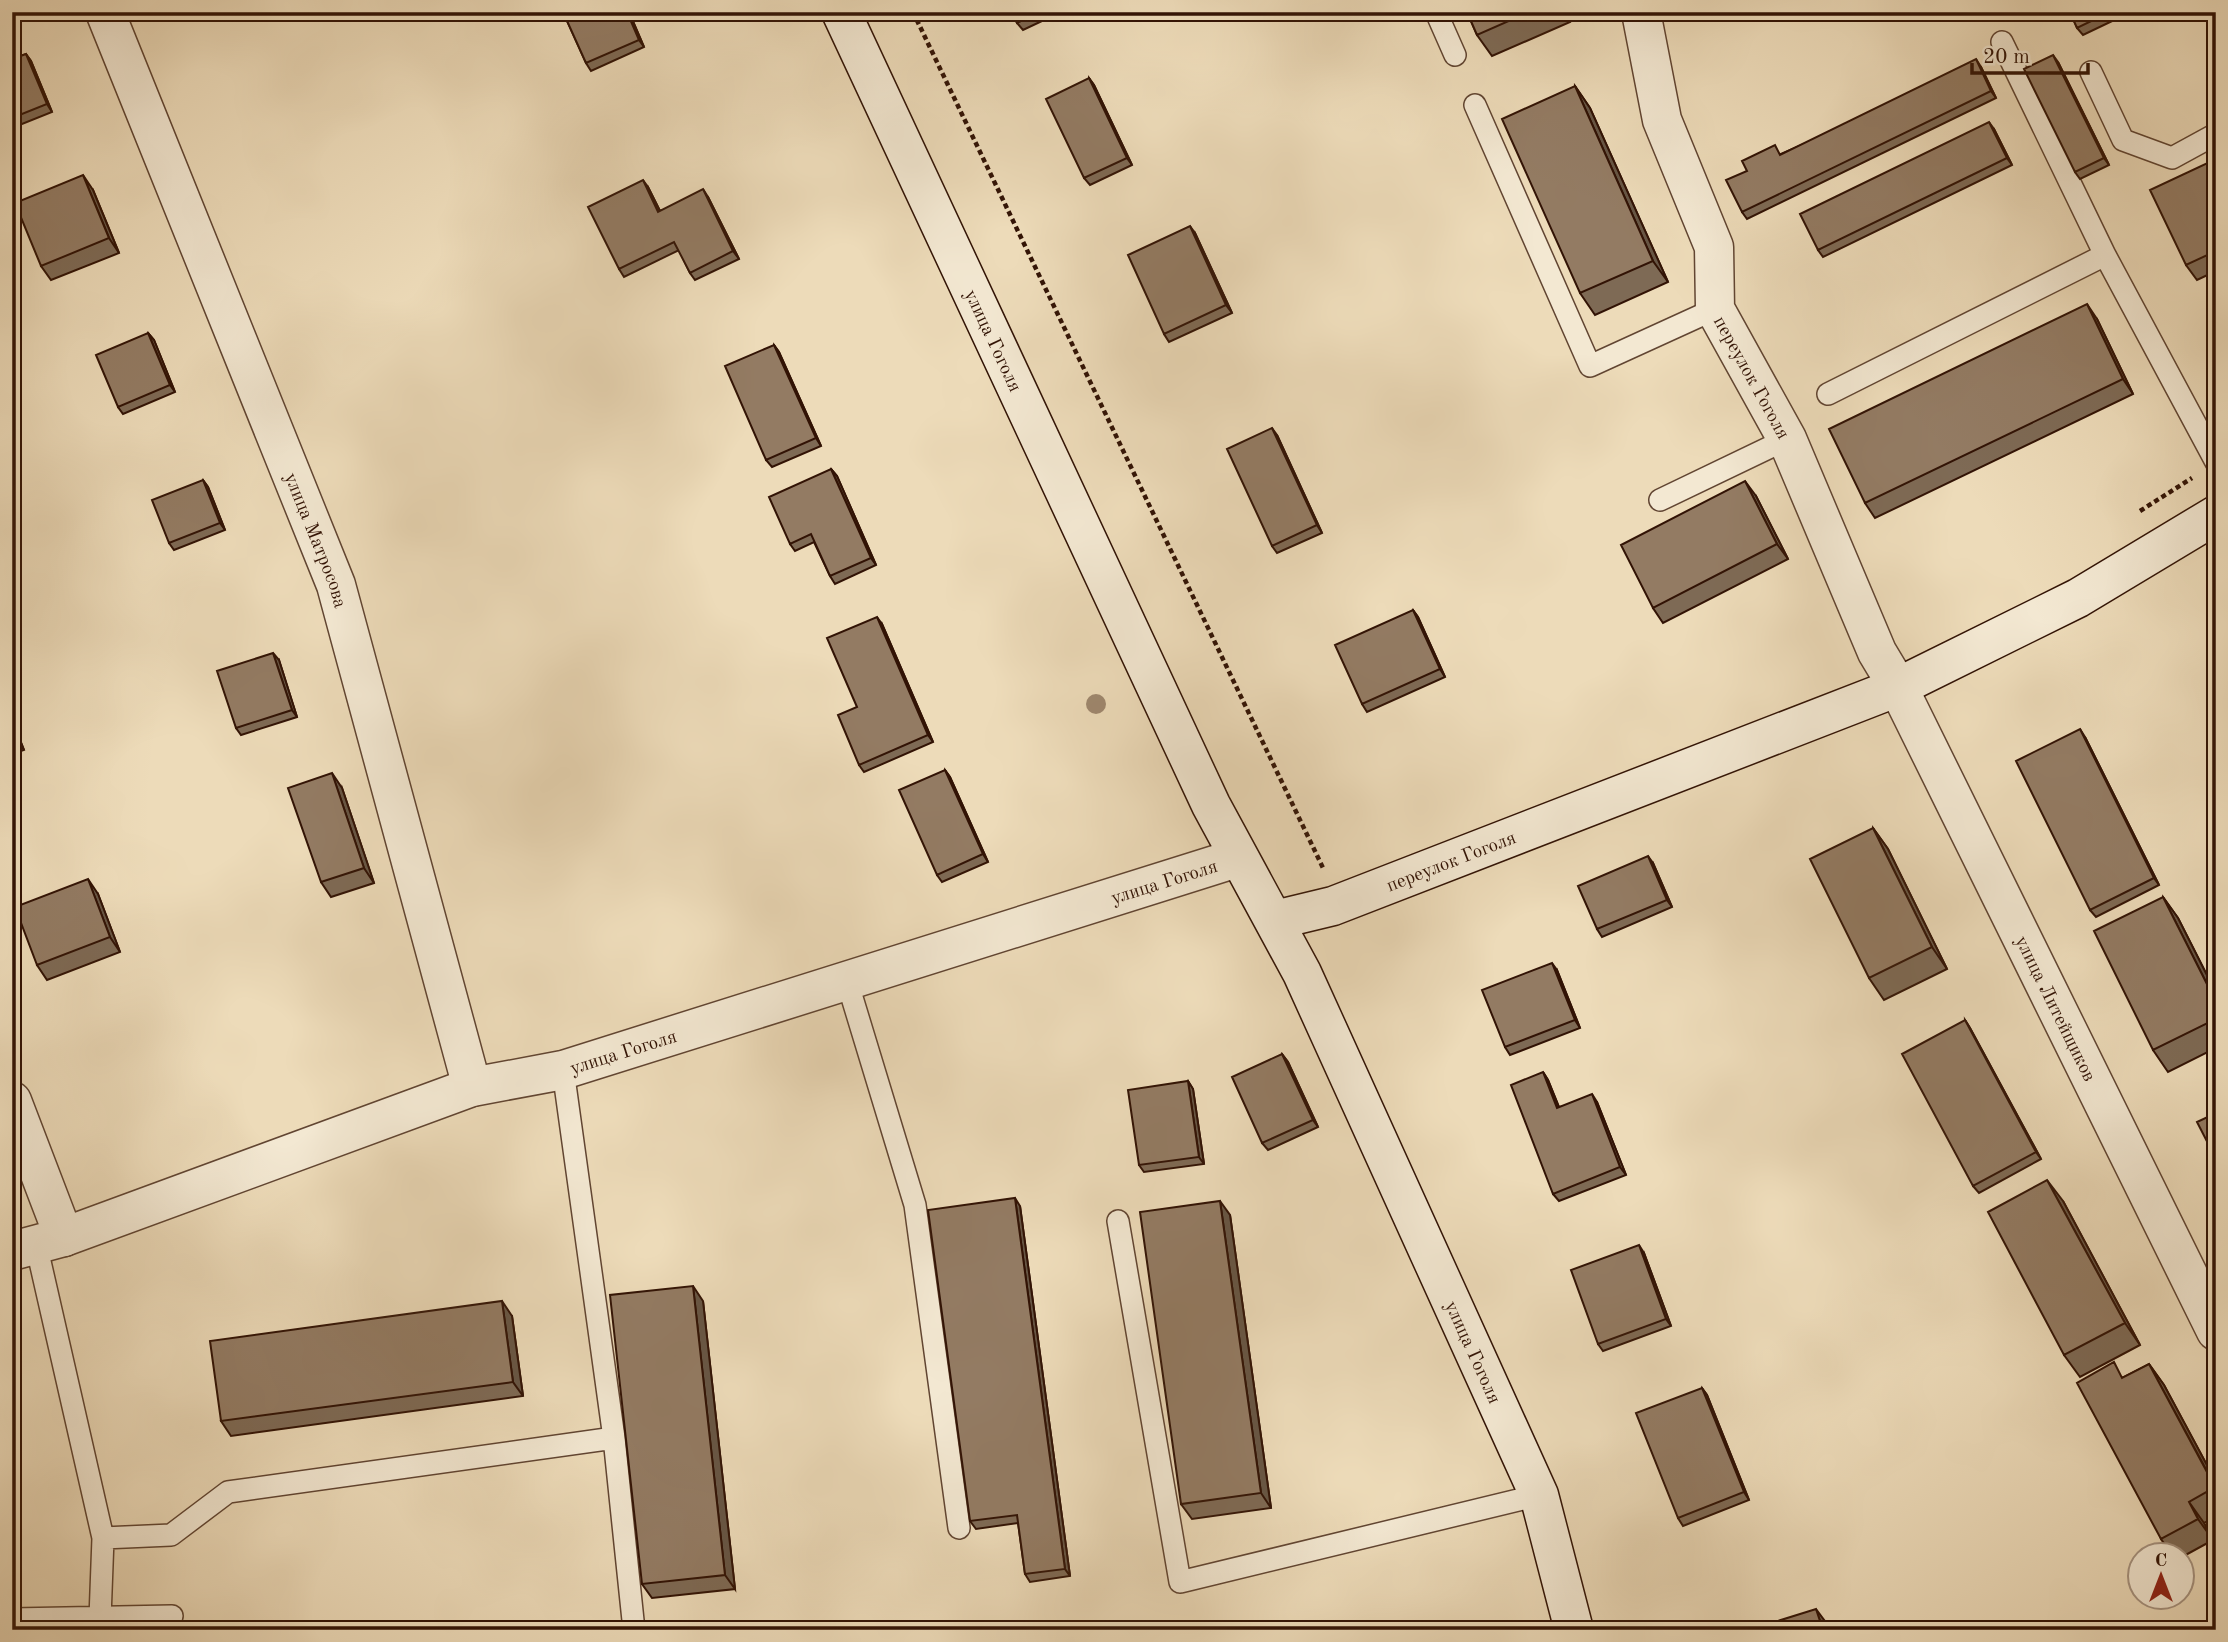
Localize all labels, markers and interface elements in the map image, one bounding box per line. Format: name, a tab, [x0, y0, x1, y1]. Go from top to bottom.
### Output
scale bar	[1972, 32, 2088, 76]
text: 20 m	[1983, 47, 2030, 68]
street label: улица Гоголя	[960, 287, 1024, 395]
street label: переулок Гоголя	[1709, 314, 1792, 443]
street label: улица Матросова	[280, 470, 349, 611]
street label: переулок Гоголя	[1384, 829, 1519, 896]
street label: улица Гоголя	[1109, 858, 1220, 909]
street label: улица Литейщиков	[2010, 933, 2098, 1085]
street label: улица Гоголя	[568, 1028, 679, 1079]
street label: улица Гоголя	[1440, 1298, 1503, 1407]
north arrow	[2126, 1540, 2196, 1610]
text: С	[2155, 1552, 2167, 1571]

